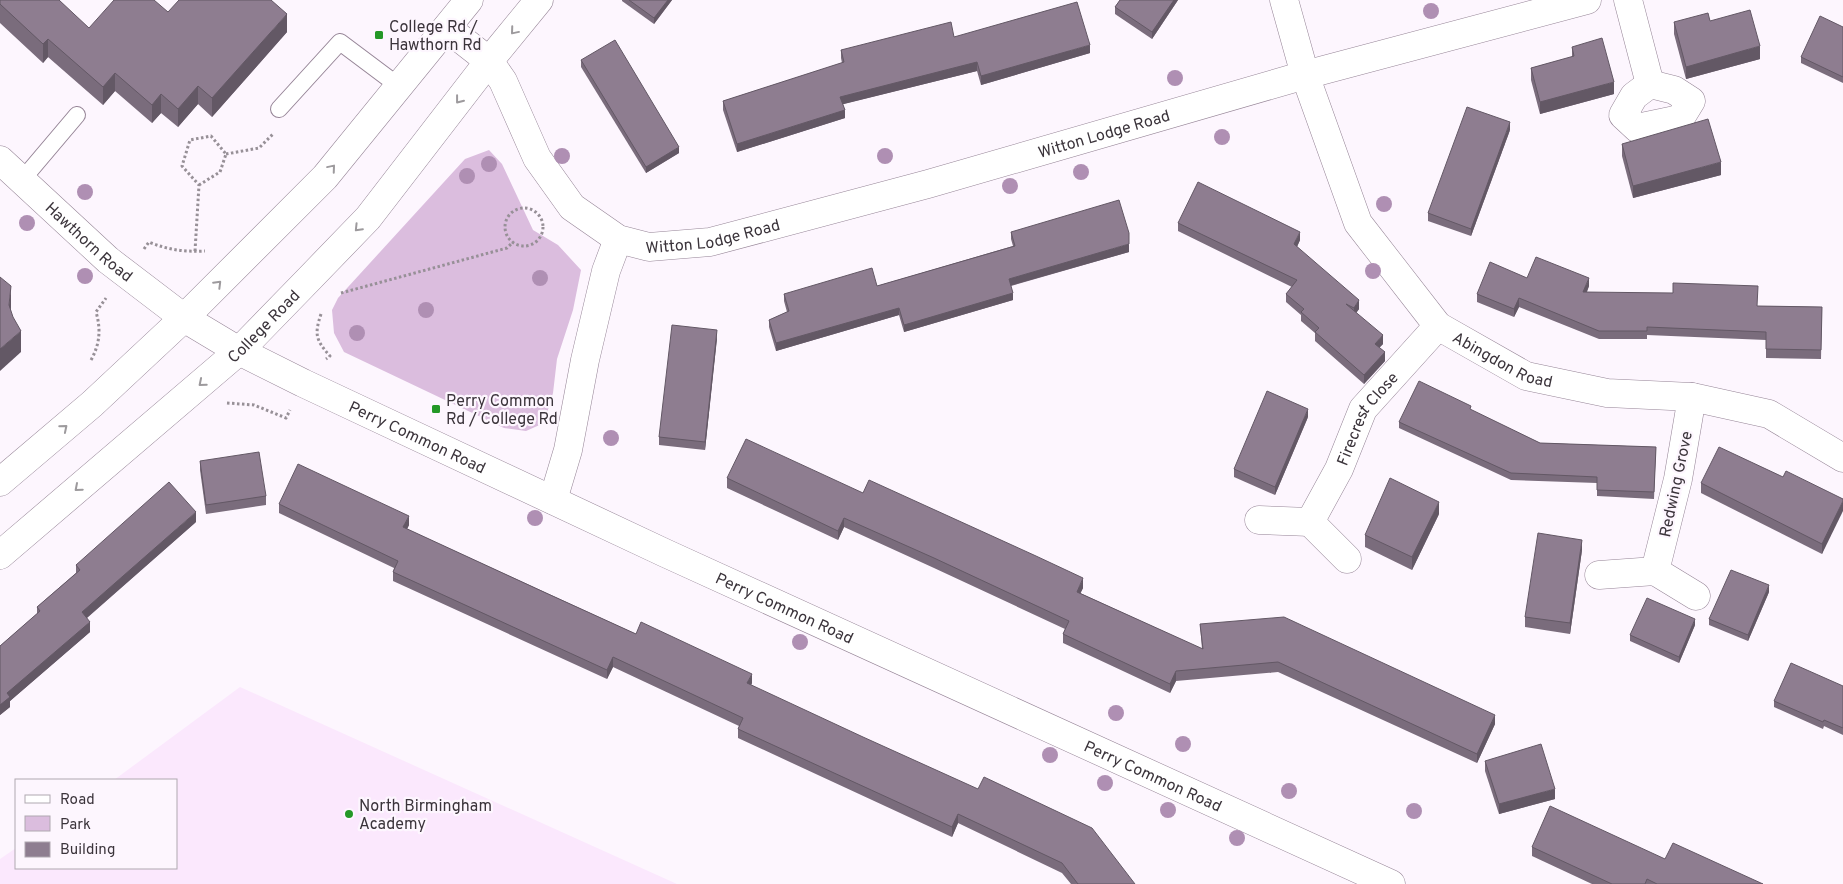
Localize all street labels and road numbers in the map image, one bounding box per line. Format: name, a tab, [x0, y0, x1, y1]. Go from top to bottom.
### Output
street label: Witton Lodge Road	[1036, 107, 1173, 164]
street label: Hawthorn Road	[40, 199, 136, 287]
street label: Witton Lodge Road	[645, 216, 782, 259]
street label: College Road	[224, 286, 305, 368]
street label: Abingdon Road	[1448, 328, 1554, 393]
street label: Firecrest Close	[1333, 369, 1403, 469]
street label: Perry Common Road	[345, 398, 488, 479]
street label: Redwing Grove	[1656, 429, 1698, 539]
street label: Perry Common Road	[712, 569, 856, 649]
street label: Perry Common Road	[1080, 737, 1224, 817]

